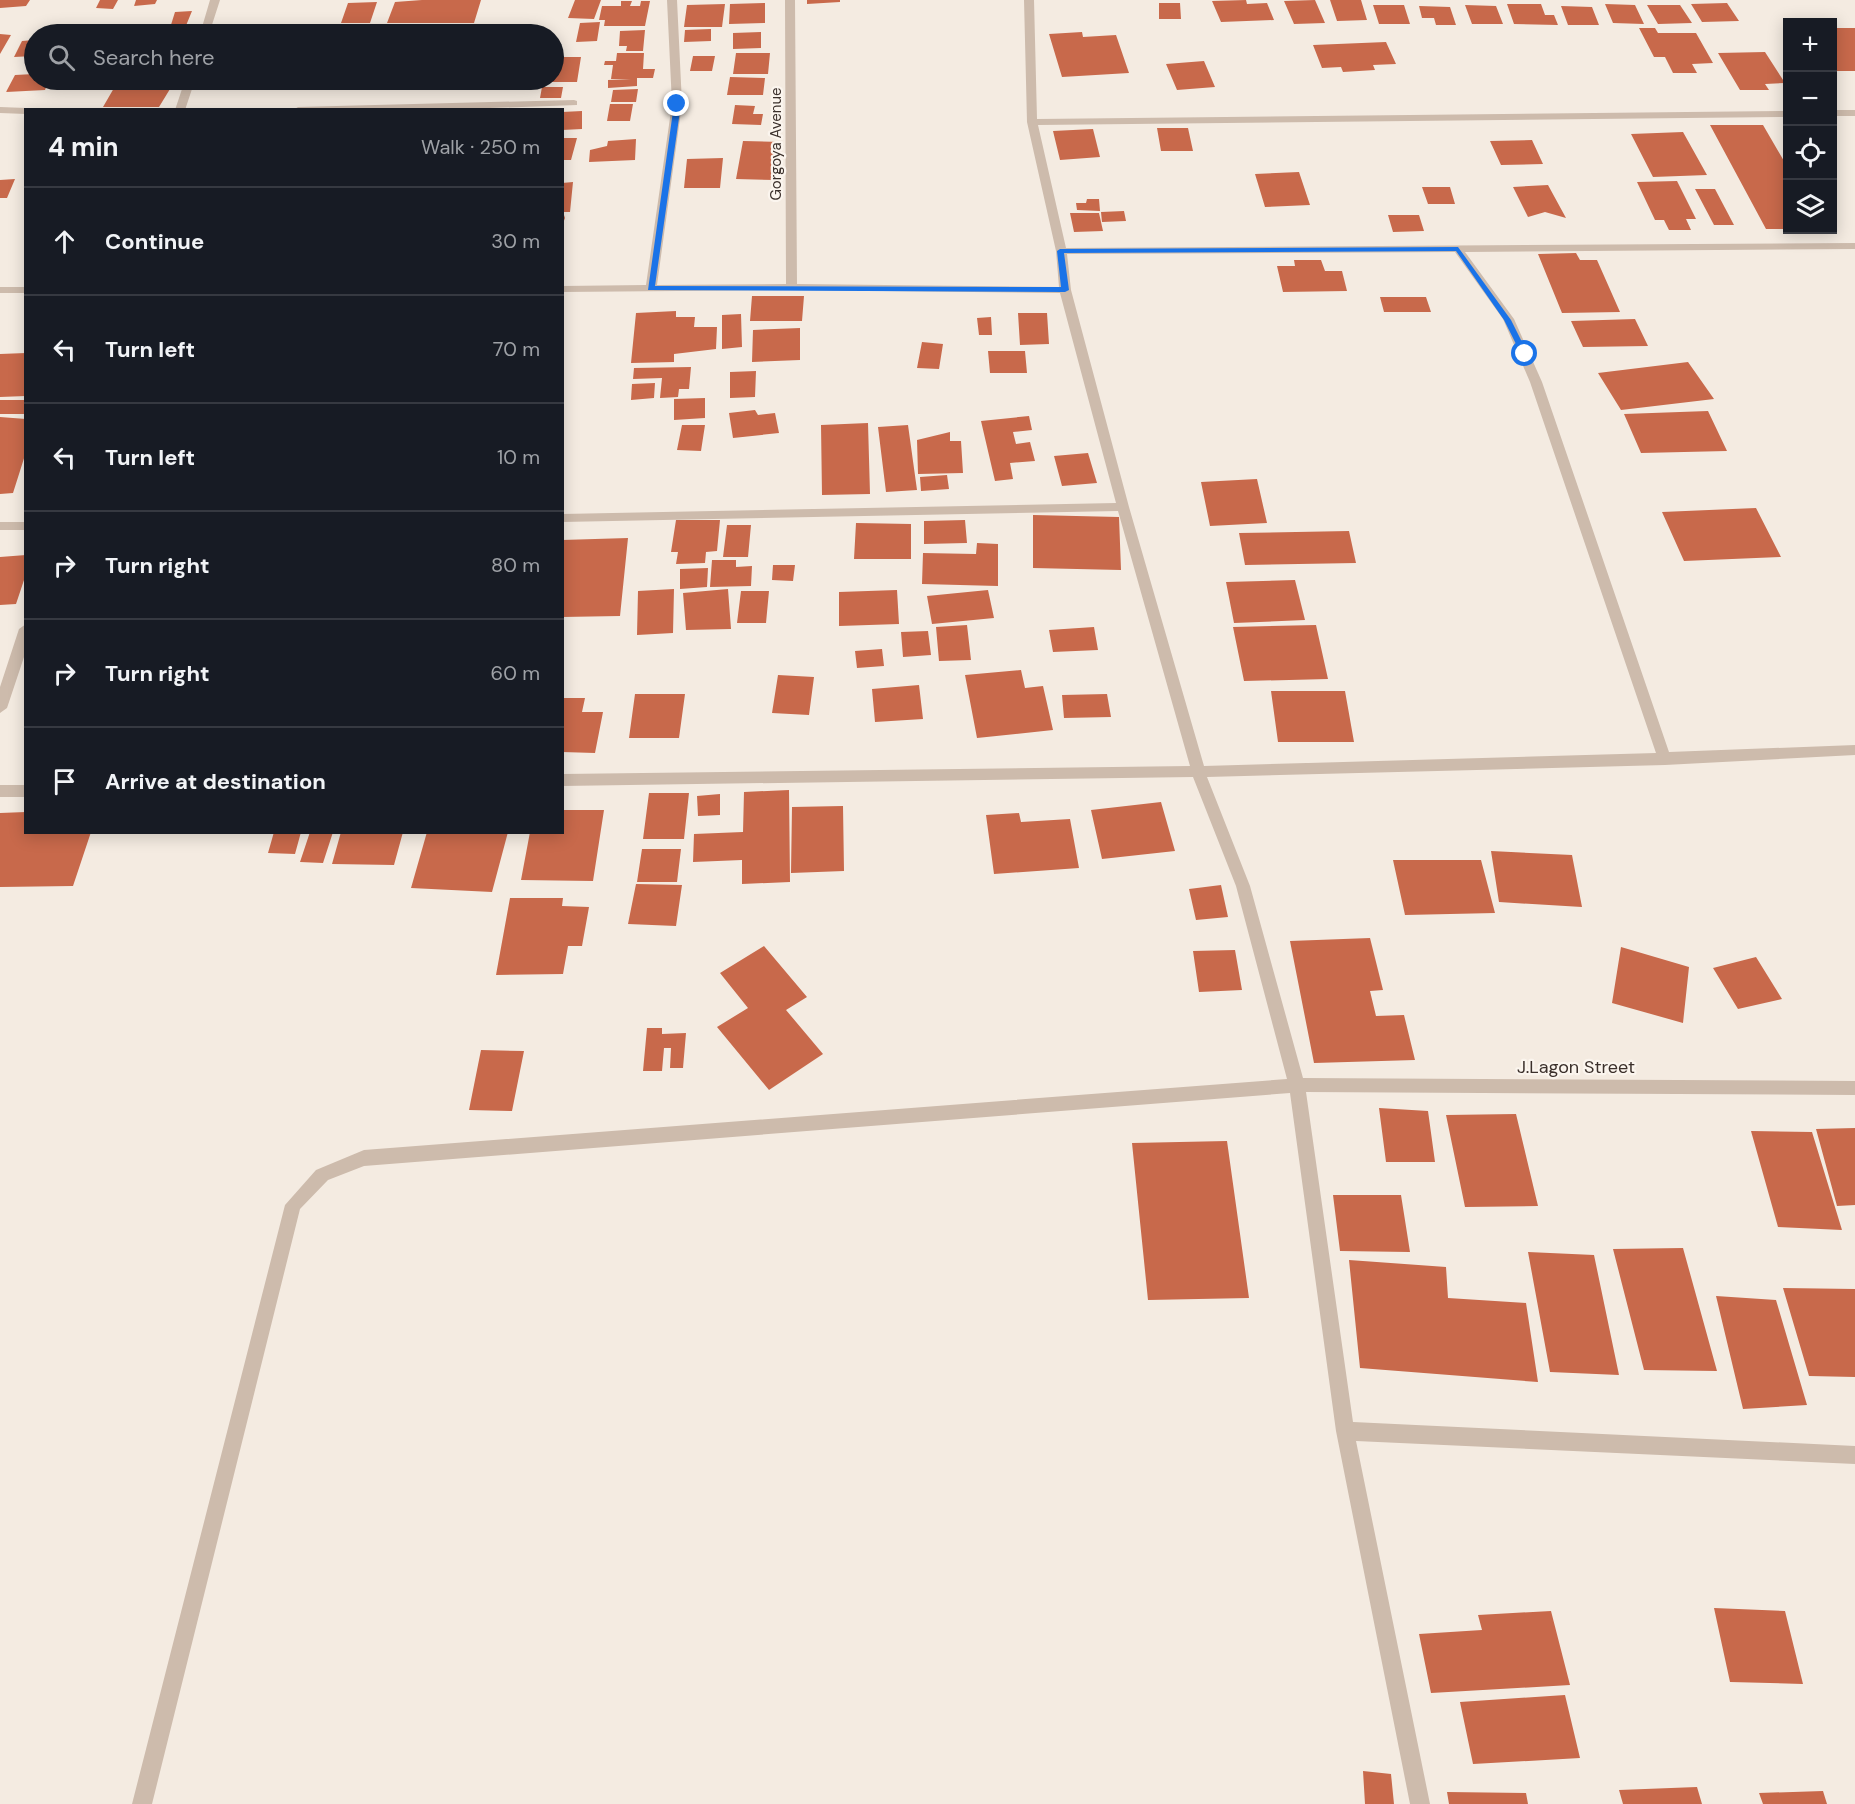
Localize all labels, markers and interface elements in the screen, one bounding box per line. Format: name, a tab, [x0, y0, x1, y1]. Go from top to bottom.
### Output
map controls	[1783, 18, 1837, 234]
button: +	[1783, 18, 1837, 72]
search box	[24, 24, 564, 90]
icon: search	[45, 41, 78, 74]
text: Search here	[93, 43, 214, 72]
button: −	[1783, 72, 1837, 126]
street label: Gorgoya Avenue	[766, 88, 786, 201]
route end	[663, 90, 689, 116]
button: locate	[1783, 126, 1837, 180]
text: 4 min	[48, 130, 119, 164]
text: Walk · 250 m	[421, 134, 540, 160]
button: layers	[1783, 180, 1837, 234]
icon: ahead	[48, 225, 81, 258]
text: Continue	[105, 227, 204, 256]
text: 30 m	[491, 228, 540, 254]
icon: left	[48, 333, 81, 366]
text: Turn left	[105, 335, 195, 364]
text: 70 m	[493, 336, 540, 362]
route start	[1511, 340, 1537, 366]
icon: left	[48, 441, 81, 474]
text: Turn left	[105, 443, 195, 472]
text: 10 m	[497, 444, 540, 470]
icon: right	[48, 549, 81, 582]
text: Turn right	[105, 551, 210, 580]
text: 80 m	[491, 552, 540, 578]
icon: right	[48, 657, 81, 690]
text: Turn right	[105, 659, 210, 688]
text: 60 m	[491, 660, 540, 686]
icon: arrive	[48, 765, 81, 798]
text: Arrive at destination	[105, 767, 326, 796]
street label: J.Lagon Street	[1517, 1055, 1635, 1079]

